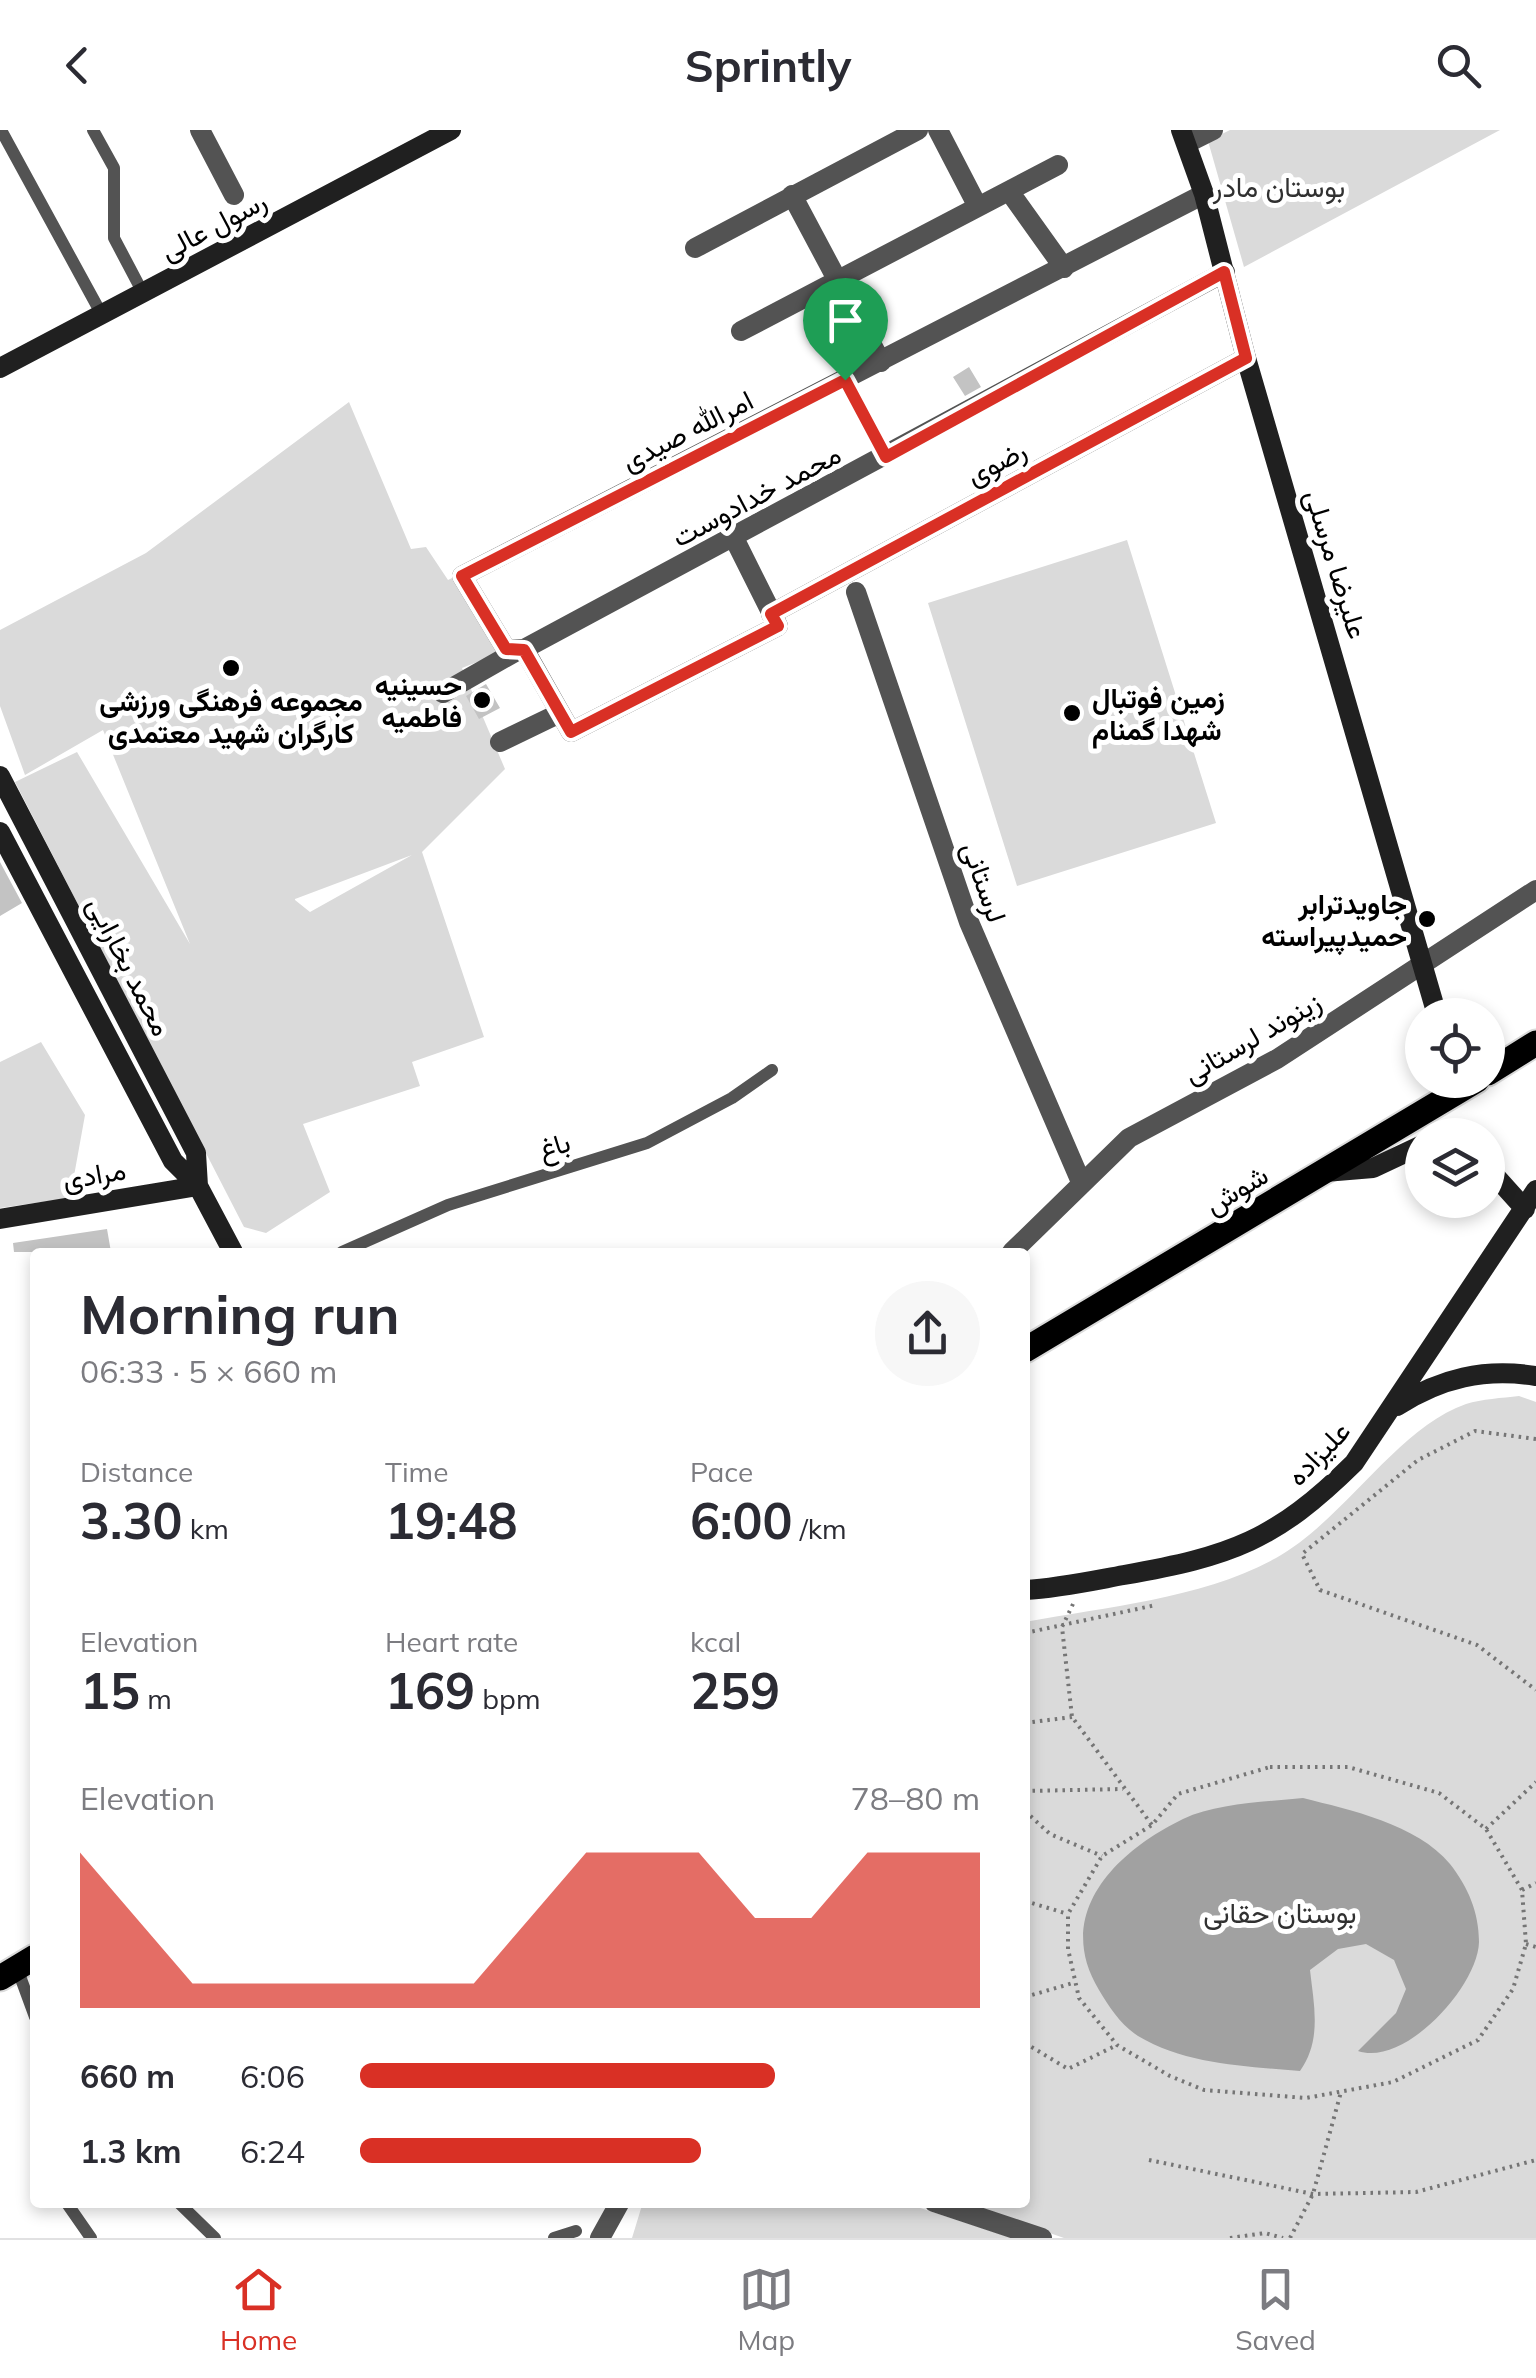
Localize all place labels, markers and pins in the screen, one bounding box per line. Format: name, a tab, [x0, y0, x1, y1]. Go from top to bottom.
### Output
pin	[803, 278, 888, 381]
marker: مجموعه فرهنگی ورزشی کارگران شهید معتمدی	[220, 657, 242, 679]
place label: حسینیه فاطمیه	[375, 667, 462, 734]
place label: زمین فوتبال شهدا گمنام	[1092, 680, 1225, 749]
place label: مجموعه فرهنگی ورزشی کارگران شهید معتمدی	[99, 683, 363, 751]
marker: حسینیه فاطمیه	[471, 689, 493, 711]
marker: زمین فوتبال شهدا گمنام	[1061, 702, 1083, 724]
place label: جاویدترابر حمیدپیراسته	[1261, 886, 1407, 956]
marker: جاویدترابر حمیدپیراسته	[1416, 908, 1438, 930]

